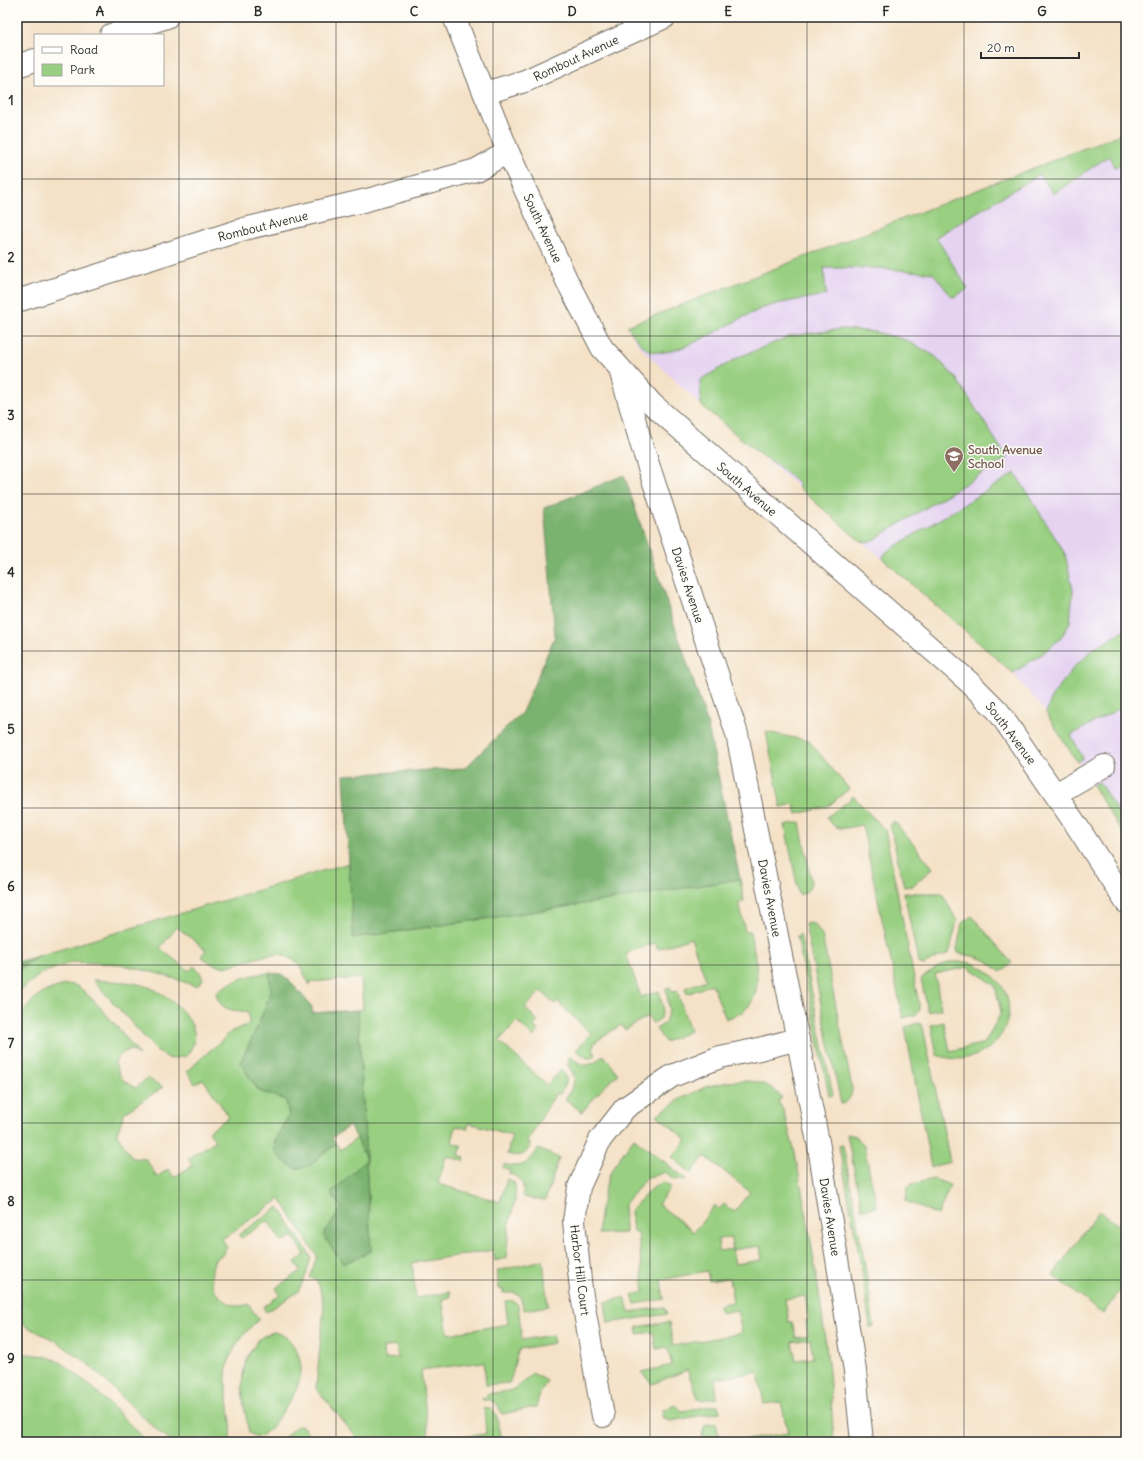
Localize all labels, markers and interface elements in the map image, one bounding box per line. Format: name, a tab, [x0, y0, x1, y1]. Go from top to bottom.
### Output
text: A	[96, 3, 105, 20]
text: B	[254, 3, 263, 20]
text: C	[410, 3, 419, 20]
text: D	[567, 3, 577, 20]
text: E	[724, 3, 732, 20]
text: F	[882, 3, 890, 20]
text: G	[1037, 3, 1047, 20]
street label: Rombout Avenue	[531, 32, 621, 84]
legend	[34, 34, 164, 86]
scale bar	[981, 34, 1079, 60]
text: 20 m	[987, 40, 1015, 55]
text: Road	[70, 42, 98, 57]
text: Park	[70, 62, 95, 77]
text: 1	[8, 92, 14, 109]
street label: South Avenue	[520, 191, 566, 265]
street label: Rombout Avenue	[216, 208, 310, 244]
text: 2	[7, 249, 15, 266]
text: 3	[7, 407, 15, 424]
place label: South Avenue School	[968, 442, 1043, 471]
school or university icon: South Avenue School	[943, 445, 965, 473]
street label: South Avenue	[714, 459, 780, 519]
street label: Davies Avenue	[669, 545, 707, 625]
text: 4	[7, 564, 15, 581]
street label: South Avenue	[983, 699, 1039, 767]
text: 5	[7, 721, 15, 738]
street label: Davies Avenue	[755, 858, 785, 938]
text: 6	[7, 878, 15, 895]
text: 7	[8, 1035, 15, 1052]
street label: Davies Avenue	[816, 1177, 844, 1257]
text: 8	[7, 1193, 15, 1210]
street label: Harbor Hill Court	[567, 1224, 593, 1316]
text: 9	[7, 1350, 15, 1367]

